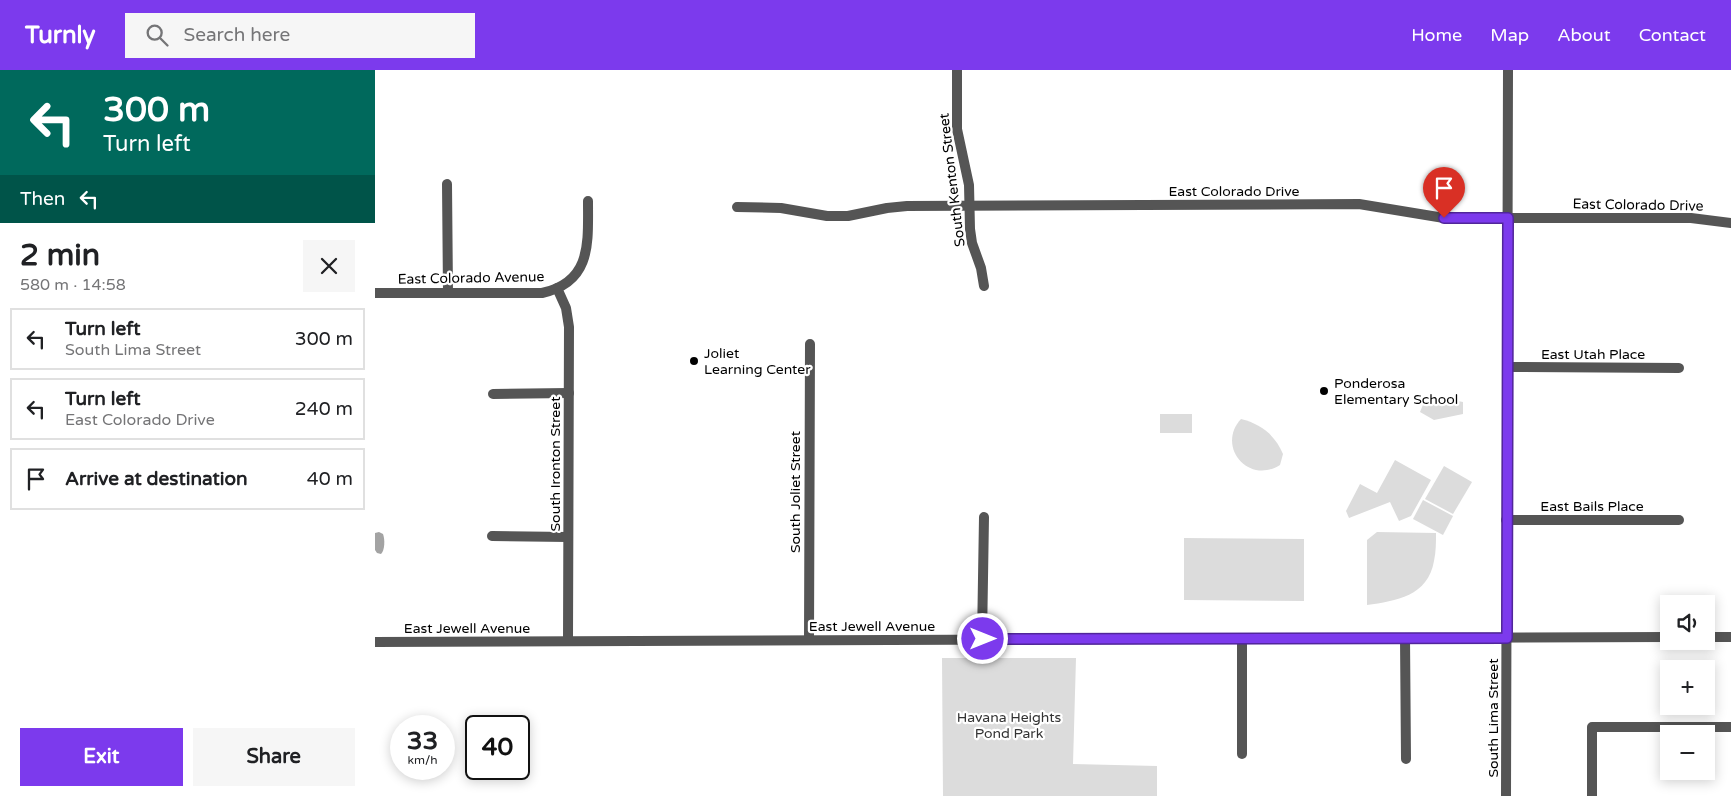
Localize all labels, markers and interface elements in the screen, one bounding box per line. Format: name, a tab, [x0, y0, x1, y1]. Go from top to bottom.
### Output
search box	[125, 13, 475, 58]
text: Turnly	[25, 21, 95, 50]
icon: search	[143, 21, 171, 49]
text: Search here	[183, 24, 290, 46]
text: Home	[1411, 24, 1462, 46]
text: Map	[1490, 24, 1529, 46]
text: About	[1557, 24, 1611, 46]
text: Contact	[1639, 24, 1706, 46]
text: 300 m	[103, 89, 210, 131]
icon: left	[20, 90, 85, 155]
street label: South Kenton Street	[935, 111, 969, 248]
text: Turn left	[103, 131, 191, 157]
pin	[1423, 167, 1465, 218]
icon: arrive	[1430, 174, 1458, 202]
street label: East Colorado Drive	[1168, 183, 1300, 200]
icon: left	[75, 185, 103, 213]
text: Then	[20, 188, 65, 210]
street label: East Colorado Drive	[1572, 195, 1704, 215]
text: 2 min	[20, 237, 100, 274]
button: close	[303, 240, 355, 292]
street label: East Colorado Avenue	[398, 268, 545, 288]
text: 580 m · 14:58	[20, 275, 126, 295]
text: Turn left	[65, 318, 141, 340]
icon: left	[22, 325, 50, 353]
text: 300 m	[295, 328, 353, 350]
text: South Lima Street	[65, 340, 201, 360]
place label: Joliet Learning Center	[704, 345, 811, 378]
street label: East Utah Place	[1541, 346, 1645, 363]
marker: Joliet Learning Center	[688, 355, 700, 367]
place label: Ponderosa Elementary School	[1334, 375, 1458, 408]
marker: Ponderosa Elementary School	[1318, 385, 1330, 397]
text: Turn left	[65, 388, 141, 410]
icon: left	[22, 395, 50, 423]
street label: South Ironton Street	[547, 396, 564, 532]
text: 240 m	[295, 398, 353, 420]
text: East Colorado Drive	[65, 410, 215, 430]
street label: South Joliet Street	[787, 430, 804, 553]
icon: arrive	[22, 465, 50, 493]
text: Arrive at destination	[65, 468, 248, 490]
text: 40 m	[307, 468, 353, 490]
street label: East Bails Place	[1540, 498, 1644, 515]
map controls	[1660, 595, 1715, 780]
button: sound	[1660, 595, 1715, 650]
position arrow	[956, 612, 1008, 664]
street label: East Jewell Avenue	[809, 618, 935, 635]
street label: East Jewell Avenue	[404, 620, 530, 637]
street label: South Lima Street	[1485, 658, 1502, 778]
button: +	[1660, 660, 1715, 715]
park label: Havana Heights Pond Park	[957, 709, 1062, 742]
speed limit sign: 40	[465, 715, 530, 780]
button: −	[1660, 725, 1715, 780]
text: 33	[407, 726, 438, 756]
button: Exit	[20, 728, 183, 786]
button: Share	[193, 728, 355, 786]
text: km/h	[407, 753, 438, 767]

